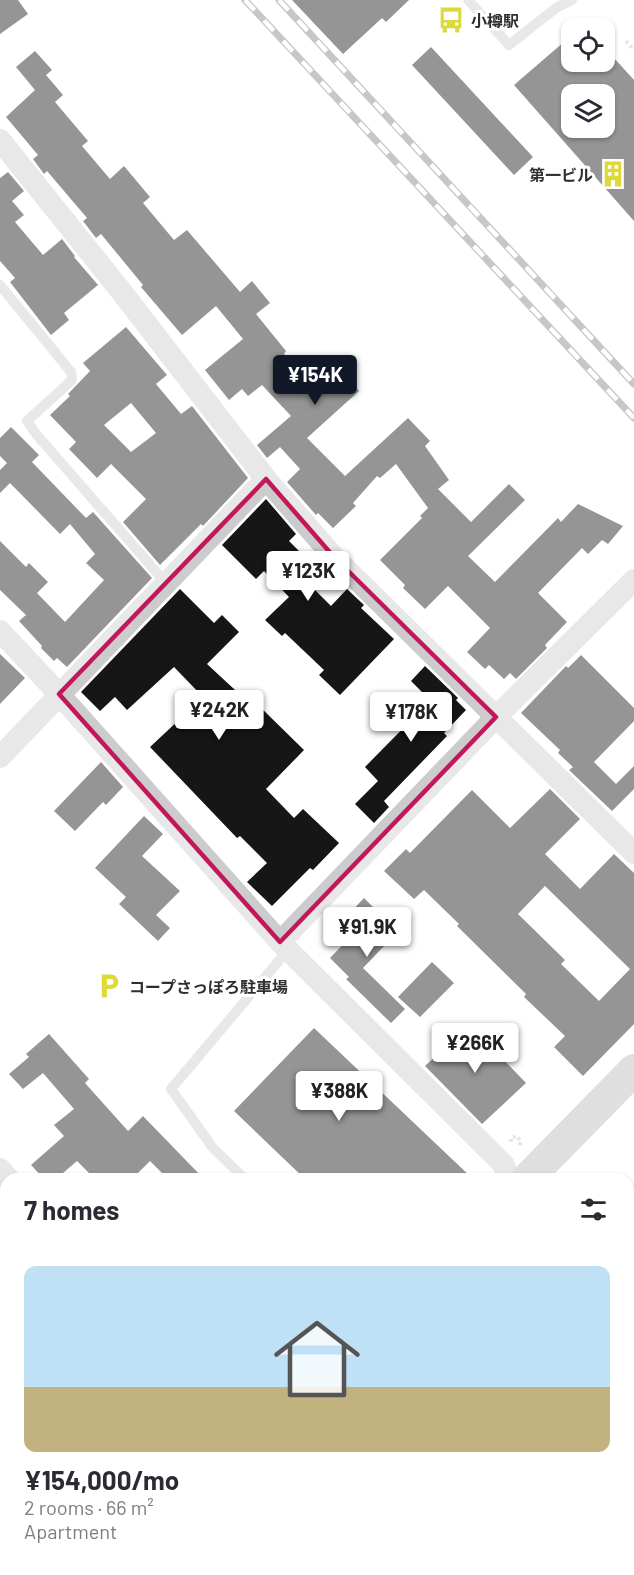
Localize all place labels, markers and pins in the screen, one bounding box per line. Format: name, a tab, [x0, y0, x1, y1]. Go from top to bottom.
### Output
bus stop icon: 小樽駅	[436, 5, 466, 35]
place label: 小樽駅	[471, 11, 519, 30]
building icon: 第一ビル	[598, 159, 628, 189]
place label: 第一ビル	[529, 165, 593, 184]
pin: ¥154K	[273, 355, 357, 406]
pin: ¥123K	[266, 551, 350, 602]
pin: ¥242K	[177, 690, 261, 741]
pin: ¥178K	[369, 692, 453, 743]
pin: ¥91.9K	[318, 907, 416, 958]
parking icon: コープさっぽろ駐車場	[94, 971, 124, 1001]
place label: コープさっぽろ駐車場	[129, 977, 288, 996]
pin: ¥266K	[433, 1023, 517, 1074]
pin: ¥388K	[297, 1071, 381, 1122]

